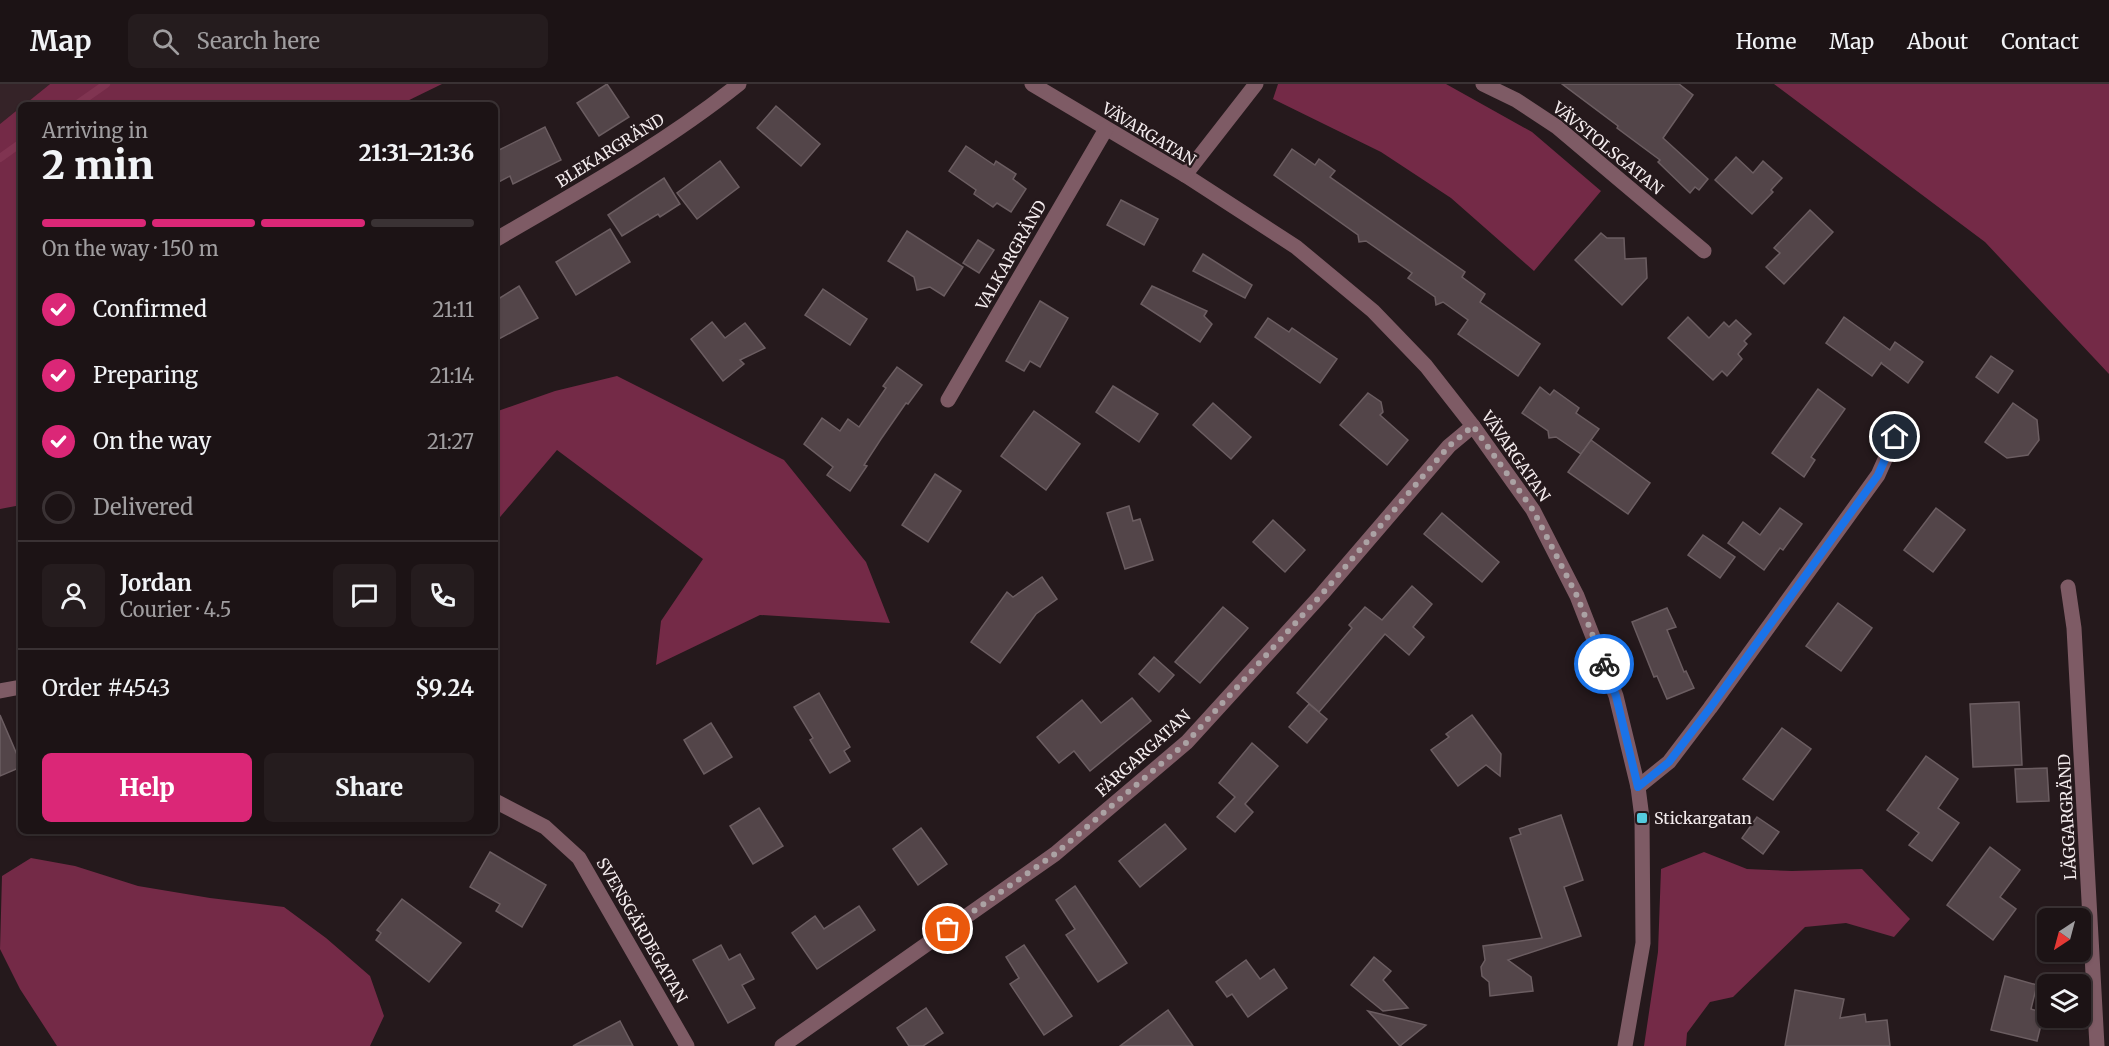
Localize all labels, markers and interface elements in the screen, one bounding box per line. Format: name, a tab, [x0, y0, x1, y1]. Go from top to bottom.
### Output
search box	[128, 14, 548, 68]
text: Map	[30, 23, 92, 59]
icon: search	[149, 25, 182, 58]
text: Search here	[197, 27, 320, 55]
text: Home	[1736, 28, 1796, 55]
text: Map	[1829, 28, 1874, 55]
text: About	[1907, 28, 1968, 55]
text: Contact	[2001, 28, 2079, 55]
street label: VÄVSTOLSGATAN	[1548, 97, 1668, 199]
street label: VÄVARGATAN	[1098, 98, 1200, 170]
street label: BLEKARGRÄND	[552, 109, 668, 191]
text: Arriving in	[42, 118, 148, 143]
text: 21:31–21:36	[359, 139, 474, 167]
text: 2 min	[42, 141, 154, 190]
street label: VALKARGRÄND	[971, 197, 1050, 314]
text: On the way · 150 m	[42, 236, 219, 261]
icon: check	[42, 293, 75, 326]
text: Confirmed	[93, 295, 207, 323]
text: 21:11	[433, 297, 474, 322]
icon: check	[42, 359, 75, 392]
text: Preparing	[93, 361, 198, 389]
text: 21:14	[430, 363, 474, 388]
street label: VÄVARGATAN	[1477, 406, 1555, 506]
pin	[1869, 411, 1920, 462]
icon: home	[1878, 420, 1911, 453]
icon: check	[42, 425, 75, 458]
text: On the way	[93, 427, 211, 455]
text: 21:27	[427, 429, 474, 454]
text: Delivered	[93, 493, 193, 521]
button: person	[42, 564, 105, 627]
button: chat	[333, 564, 396, 627]
button: phone	[411, 564, 474, 627]
text: Jordan	[120, 569, 192, 597]
text: Courier · 4.5	[120, 597, 232, 622]
courier	[1574, 634, 1634, 694]
icon: bike	[1588, 648, 1621, 681]
text: Order #4543	[42, 674, 170, 702]
text: $9.24	[415, 674, 474, 702]
street label: FÄRGARGATAN	[1092, 705, 1195, 801]
button: Help	[42, 753, 252, 822]
button: Share	[264, 753, 474, 822]
street label: LÄGGARGRÄND	[2054, 754, 2080, 880]
place label: Stickargatan	[1654, 808, 1752, 828]
marker: Stickargatan	[1635, 811, 1649, 825]
street label: SVENSGÄRDEGATAN	[592, 854, 692, 1007]
pin	[922, 903, 973, 954]
north arrow	[2037, 908, 2091, 962]
map controls	[2037, 908, 2091, 1028]
icon: bag	[931, 912, 964, 945]
button: layers	[2037, 974, 2091, 1028]

